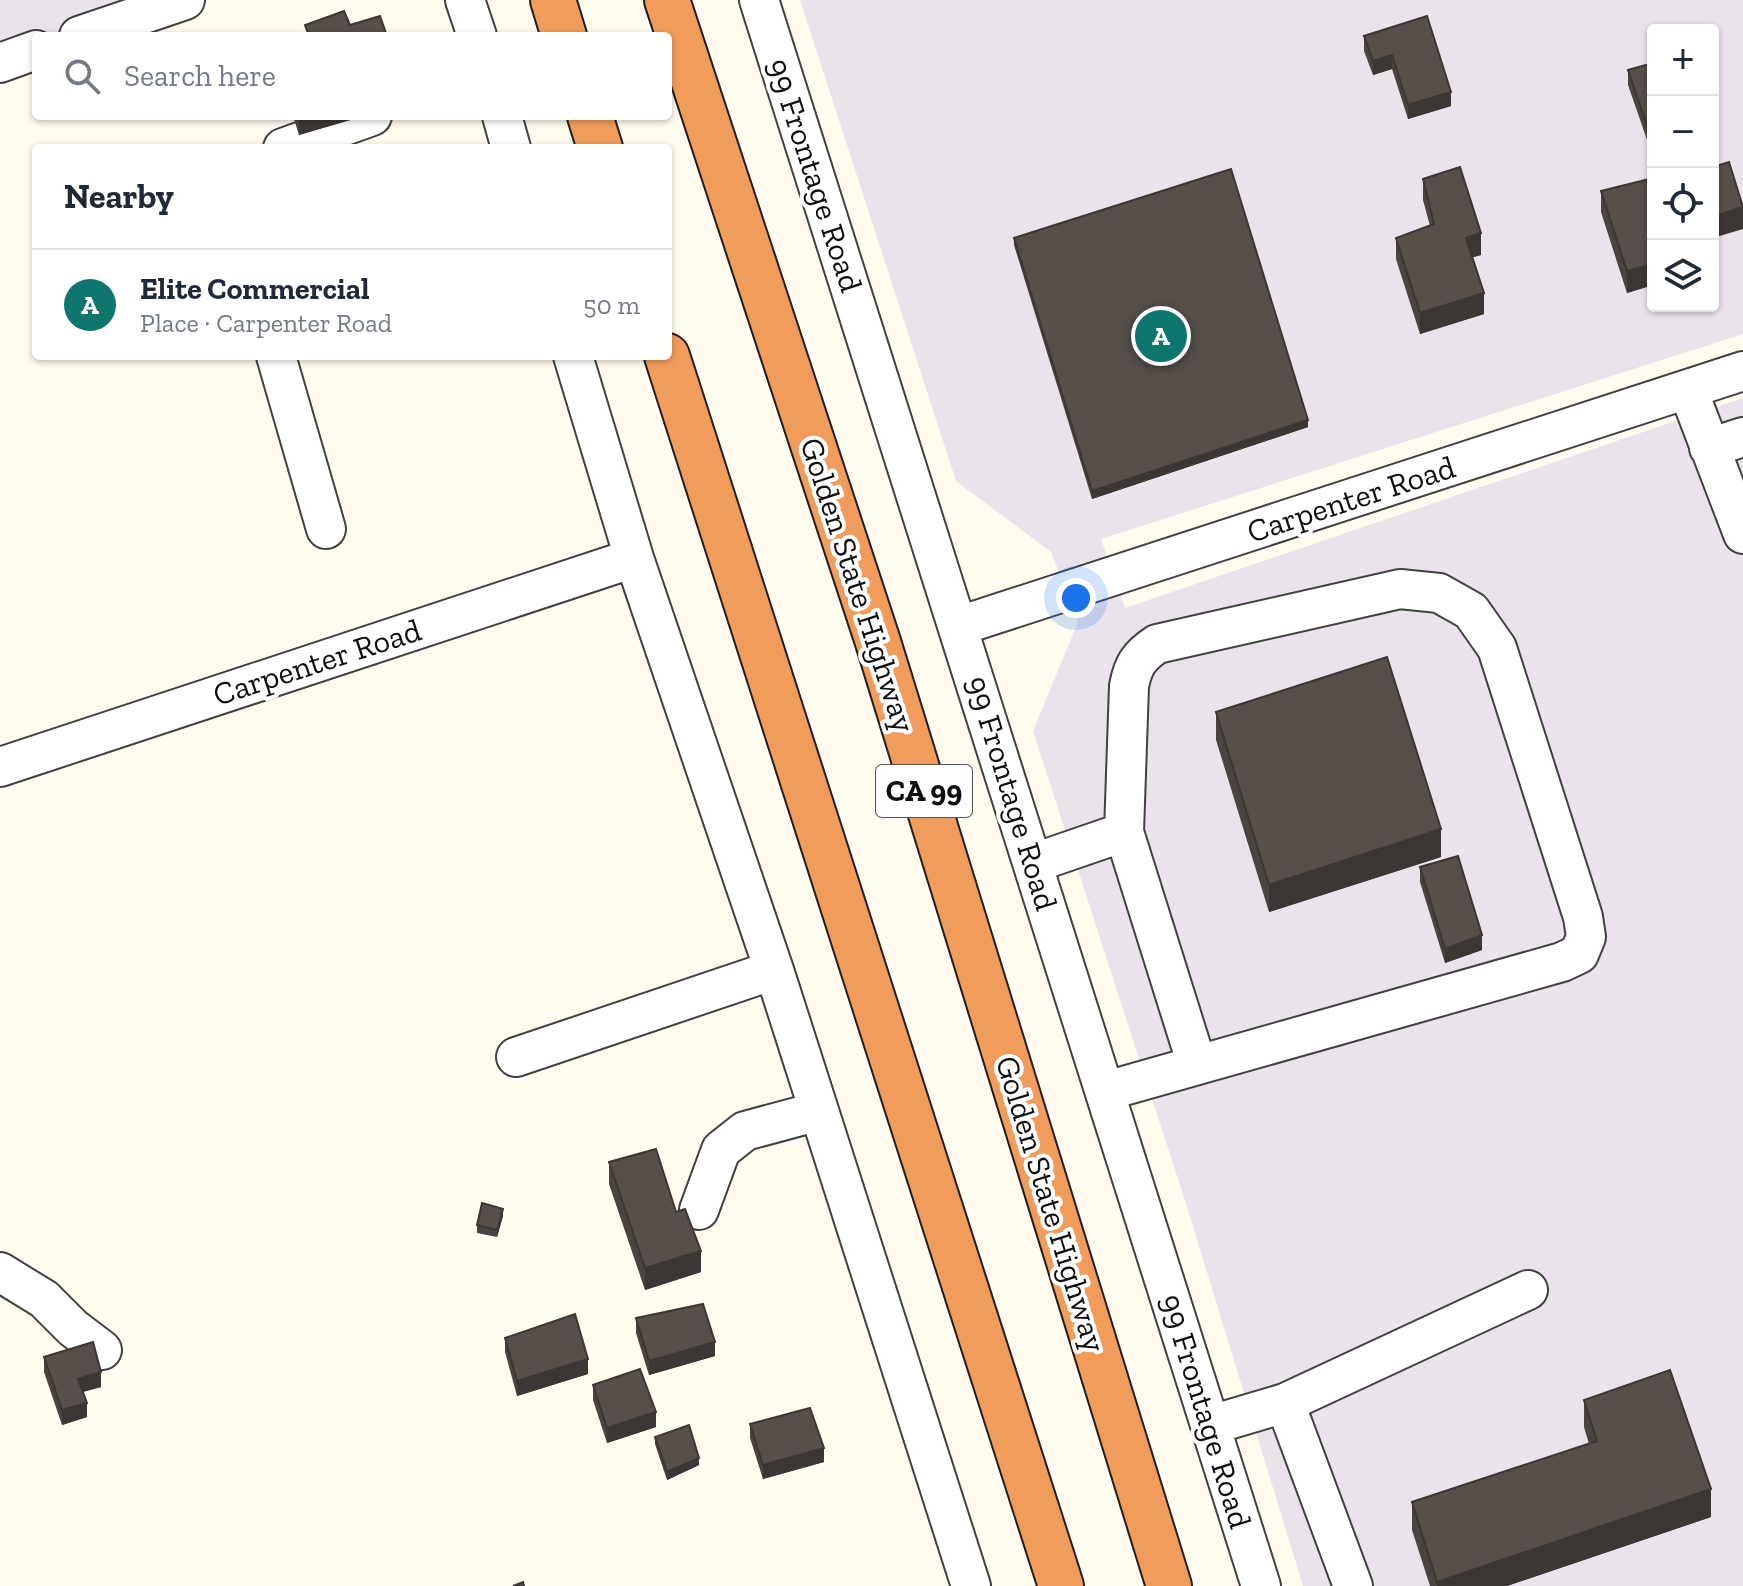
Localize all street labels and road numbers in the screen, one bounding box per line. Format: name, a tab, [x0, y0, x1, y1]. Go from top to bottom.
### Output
street label: 99 Frontage Road	[759, 53, 871, 297]
street label: Golden State Highway	[792, 433, 924, 738]
street label: Carpenter Road	[1242, 447, 1460, 551]
street label: Carpenter Road	[208, 610, 426, 714]
street label: 99 Frontage Road	[958, 671, 1066, 915]
road number: CA 99	[876, 765, 972, 817]
street label: Golden State Highway	[988, 1051, 1114, 1357]
street label: 99 Frontage Road	[1152, 1289, 1260, 1533]

